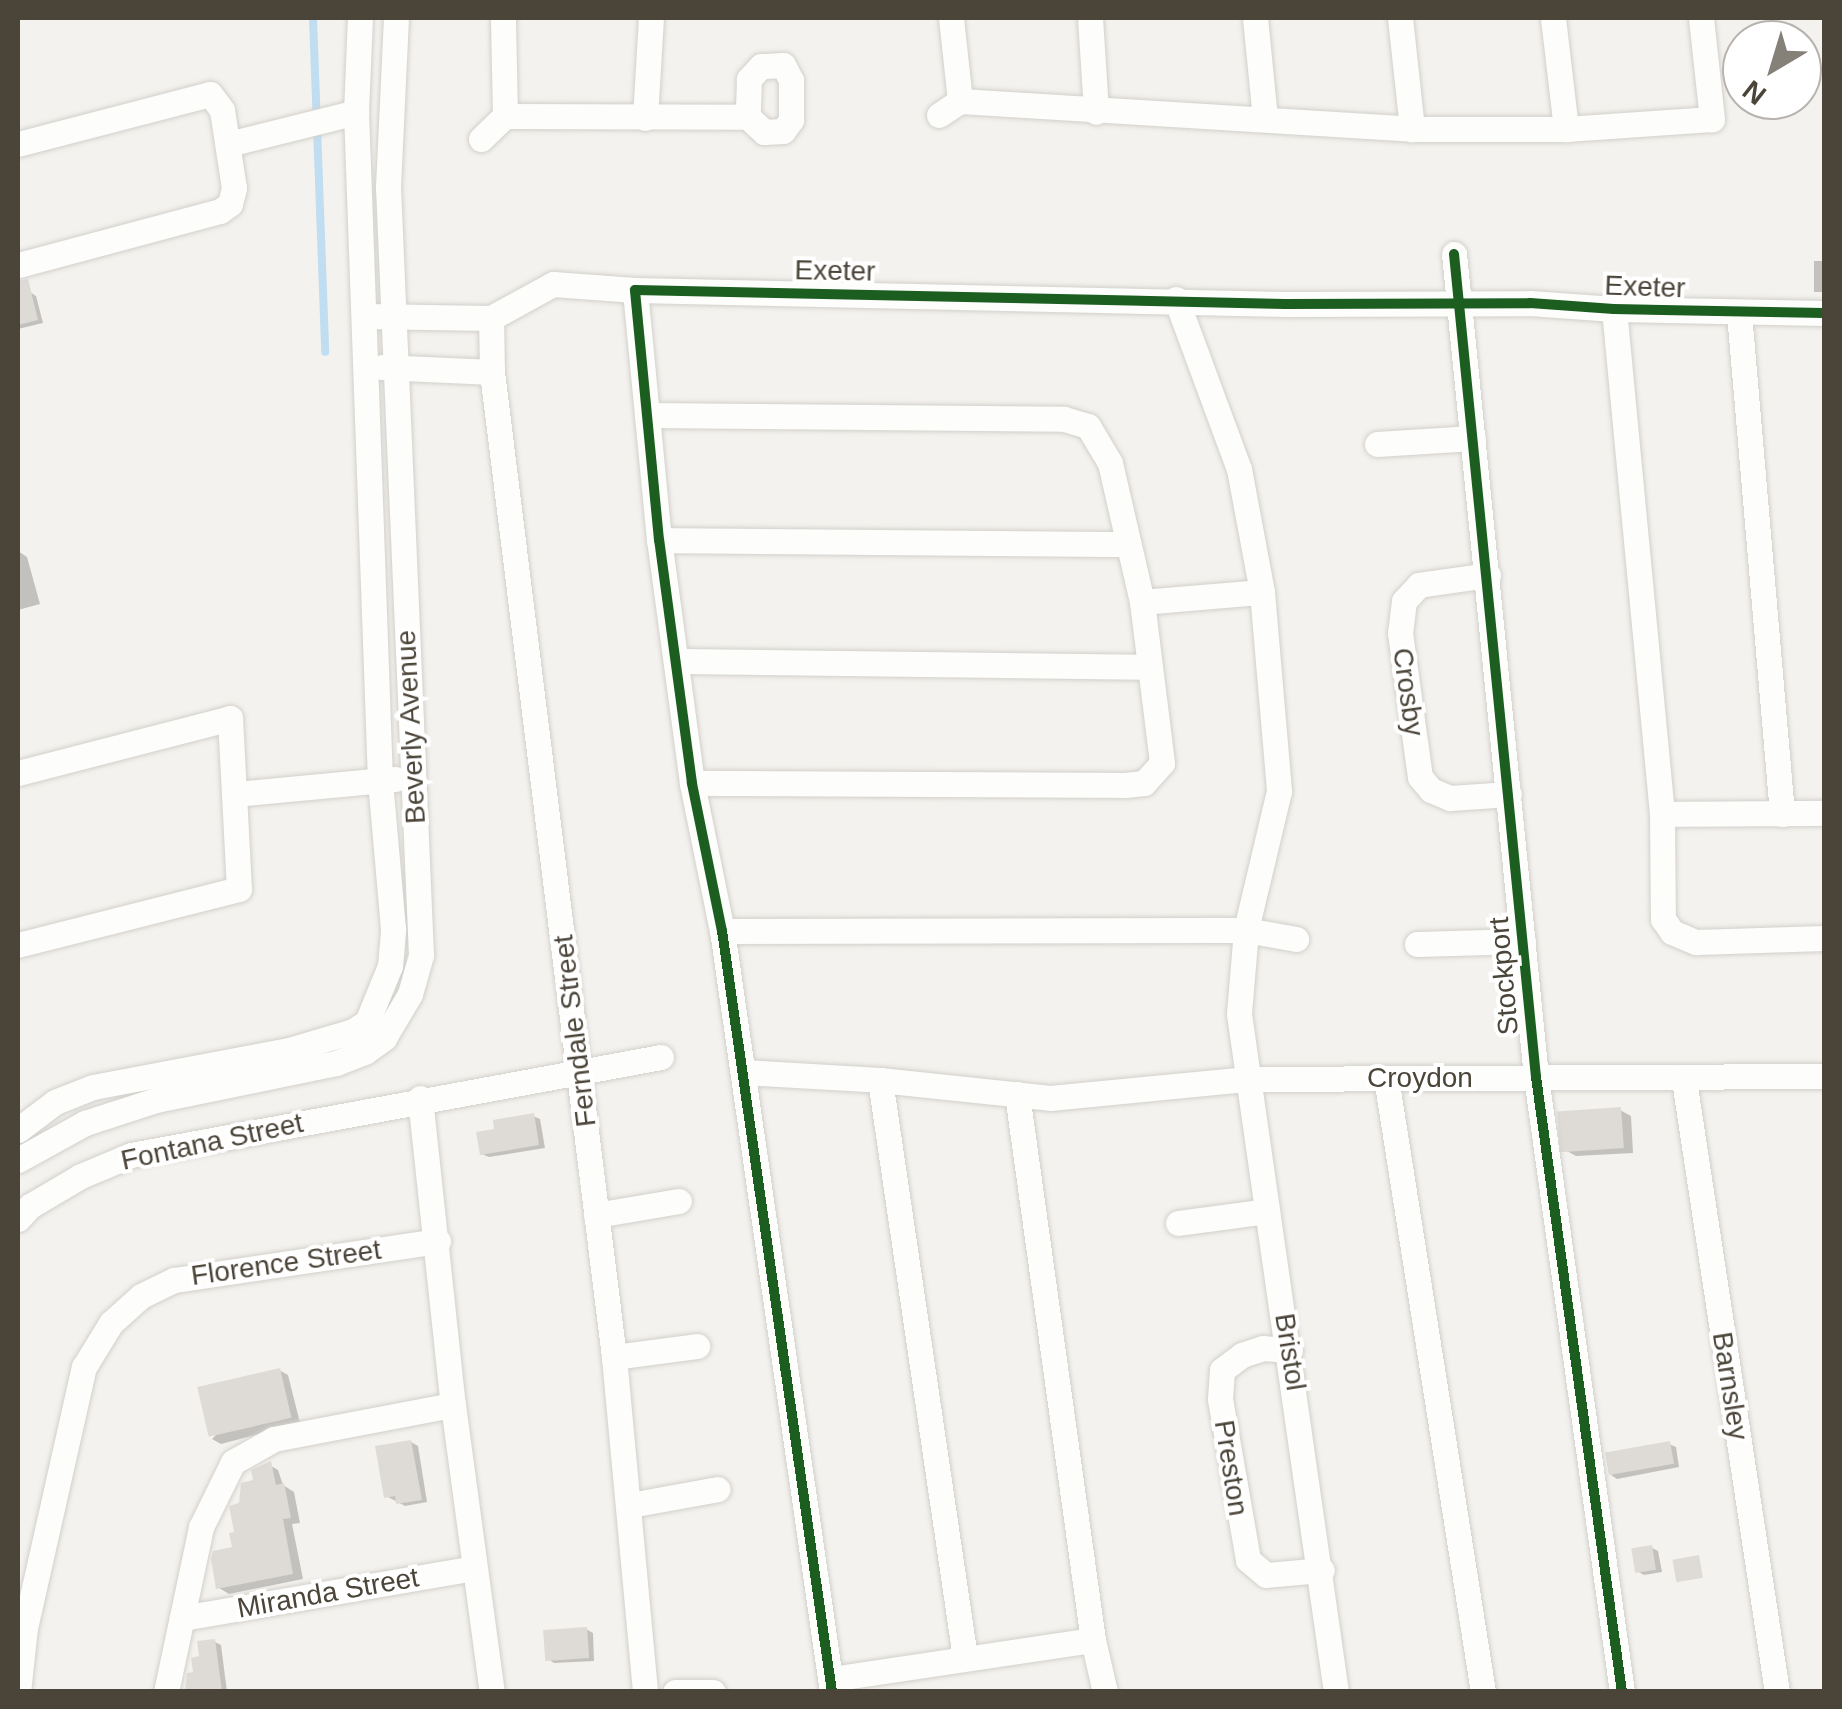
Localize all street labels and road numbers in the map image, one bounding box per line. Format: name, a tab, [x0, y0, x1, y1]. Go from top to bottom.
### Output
street label: Exeter	[794, 253, 876, 289]
street label: Exeter	[1604, 269, 1686, 305]
street label: Beverly Avenue	[389, 628, 433, 826]
street label: Crosby	[1385, 646, 1431, 738]
street label: Stockport	[1482, 916, 1526, 1036]
street label: Ferndale Street	[547, 933, 603, 1129]
street label: Croydon	[1367, 1061, 1473, 1095]
street label: Fontana Street	[118, 1106, 306, 1178]
street label: Florence Street	[189, 1233, 383, 1293]
street label: Bristol	[1267, 1311, 1313, 1393]
street label: Barnsley	[1705, 1330, 1755, 1442]
street label: Preston	[1207, 1418, 1255, 1518]
street label: Miranda Street	[235, 1561, 421, 1625]

